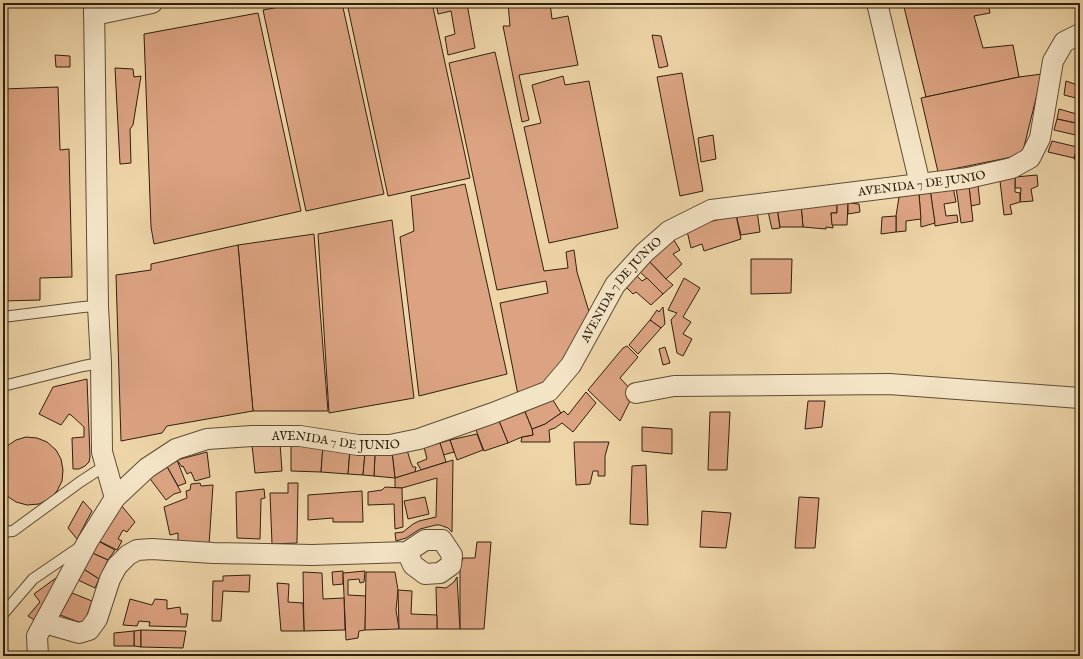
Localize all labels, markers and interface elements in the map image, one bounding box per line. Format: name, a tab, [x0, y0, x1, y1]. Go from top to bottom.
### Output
street label: AVENIDA 7 DE JUNIO	[856, 167, 987, 200]
street label: AVENIDA 7 DE JUNIO	[577, 234, 665, 346]
street label: AVENIDA 7 DE JUNIO	[271, 428, 401, 454]

